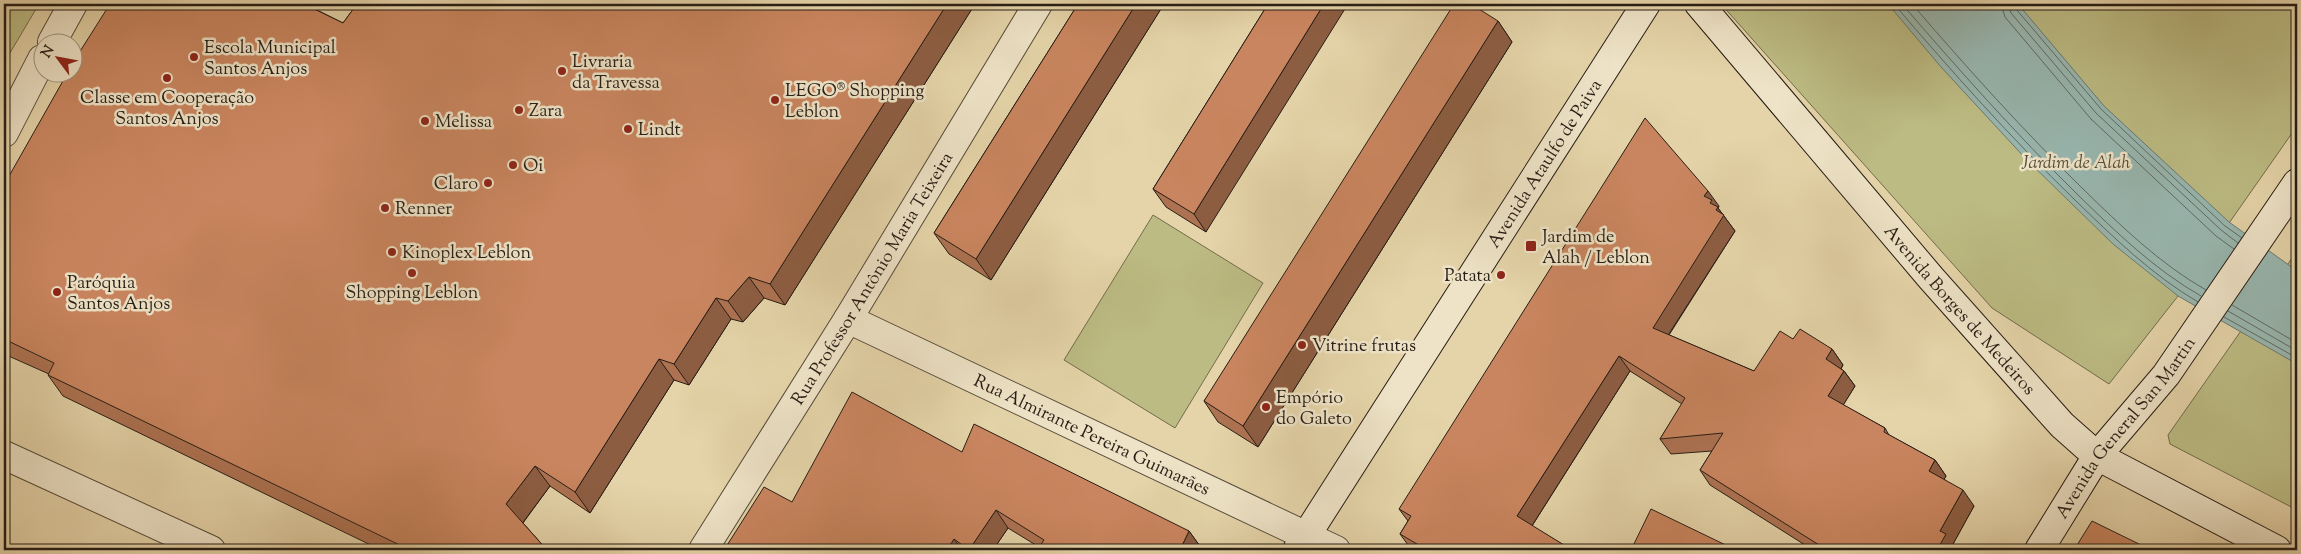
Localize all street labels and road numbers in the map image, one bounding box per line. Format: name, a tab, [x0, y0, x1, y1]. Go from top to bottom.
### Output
street label: Avenida Ataulfo de Paiva	[1482, 75, 1610, 254]
street label: Rua Professor Antônio Maria Teixeira	[786, 148, 961, 411]
street label: Avenida Borges de Medeiros	[1877, 220, 2041, 402]
street label: Avenida General San Martin	[2050, 332, 2203, 525]
street label: Rua Almirante Pereira Guimarães	[969, 369, 1214, 503]

